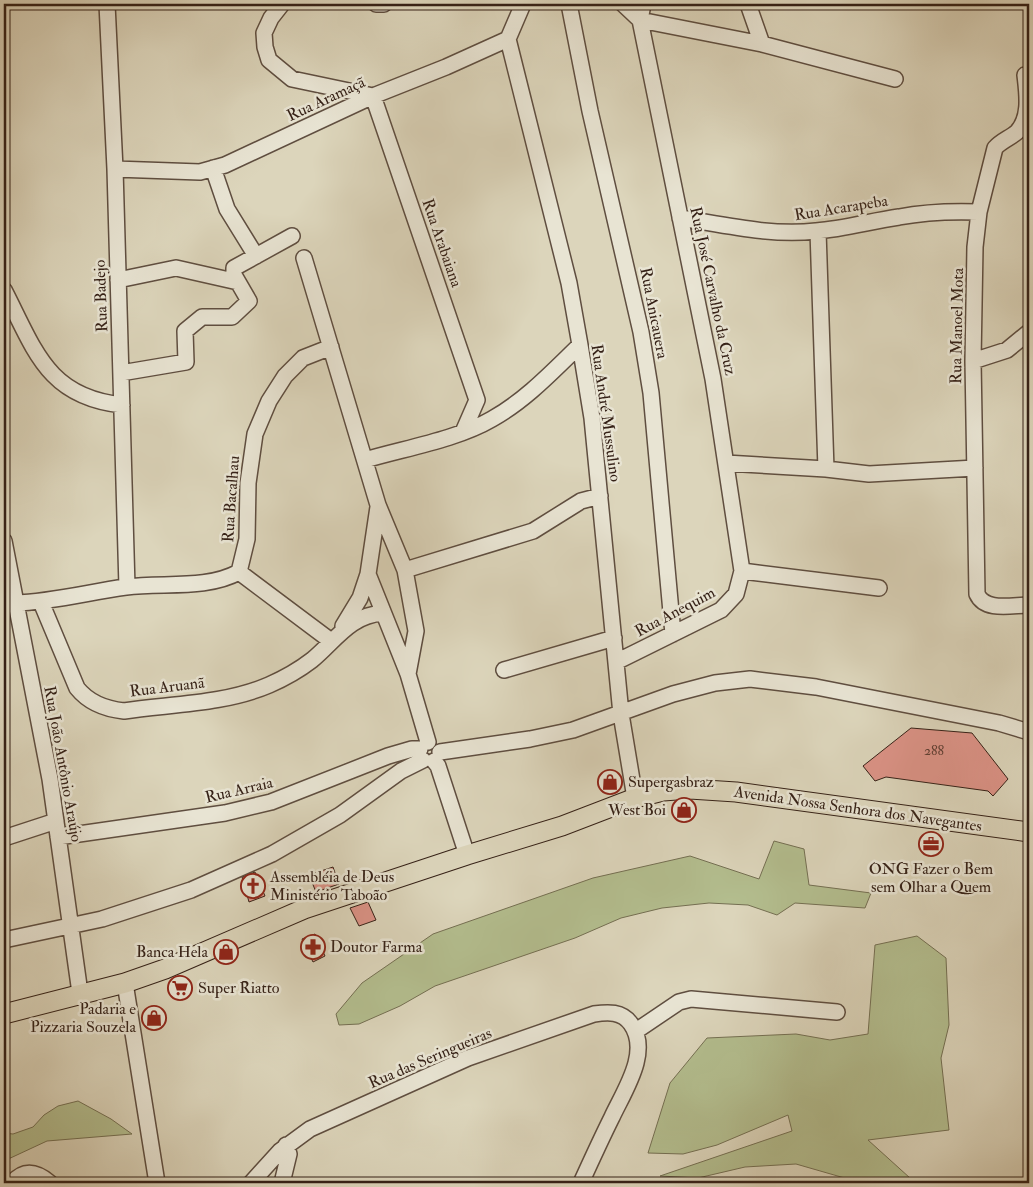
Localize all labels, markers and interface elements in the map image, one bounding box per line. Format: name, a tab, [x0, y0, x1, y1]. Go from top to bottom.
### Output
street label: Rua Aramaçã	[284, 72, 369, 126]
street label: Rua Acarapeba	[793, 191, 890, 226]
street label: Rua Arabaiana	[418, 196, 467, 290]
street label: Rua José Carvalho da Cruz	[684, 205, 741, 377]
street label: Rua Badejo	[90, 259, 112, 333]
street label: Rua Anicauera	[635, 266, 673, 361]
street label: Rua Manoel Mota	[946, 267, 968, 384]
street label: Rua André Mussulino	[586, 343, 626, 483]
street label: Rua Bacalhau	[218, 455, 244, 543]
street label: Rua Anequim	[631, 582, 719, 641]
street label: Rua Aruanã	[128, 672, 206, 702]
street label: Rua João Antônio Araújo	[38, 684, 87, 844]
house number: 288	[924, 742, 945, 759]
shop icon: Supergasbraz	[597, 769, 623, 795]
street label: Rua Arraia	[203, 772, 275, 808]
place label: Supergasbraz	[628, 772, 714, 793]
street label: Avenida Nossa Senhora dos Navegantes	[732, 782, 983, 836]
shop icon: West Boi	[671, 797, 697, 823]
place label: West Boi	[607, 800, 666, 820]
office icon: ONG Fazer o Bem sem Olhar a Quem	[918, 831, 944, 857]
place label: ONG Fazer o Bem sem Olhar a Quem	[869, 859, 994, 897]
place label: Assembléia de Deus Ministério Taboão	[269, 867, 394, 905]
church icon: Assembléia de Deus Ministério Taboão	[240, 873, 266, 899]
pharmacy icon: Doutor Farma	[300, 934, 326, 960]
place label: Doutor Farma	[330, 937, 423, 957]
shop icon: Banca Hela	[213, 939, 239, 965]
place label: Banca Hela	[136, 942, 208, 962]
supermarket icon: Super Riatto	[167, 975, 193, 1001]
place label: Super Riatto	[198, 978, 280, 999]
place label: Padaria e Pizzaria Souzela	[30, 999, 136, 1037]
shop icon: Padaria e Pizzaria Souzela	[141, 1005, 167, 1031]
street label: Rua das Seringueiras	[365, 1023, 495, 1093]

